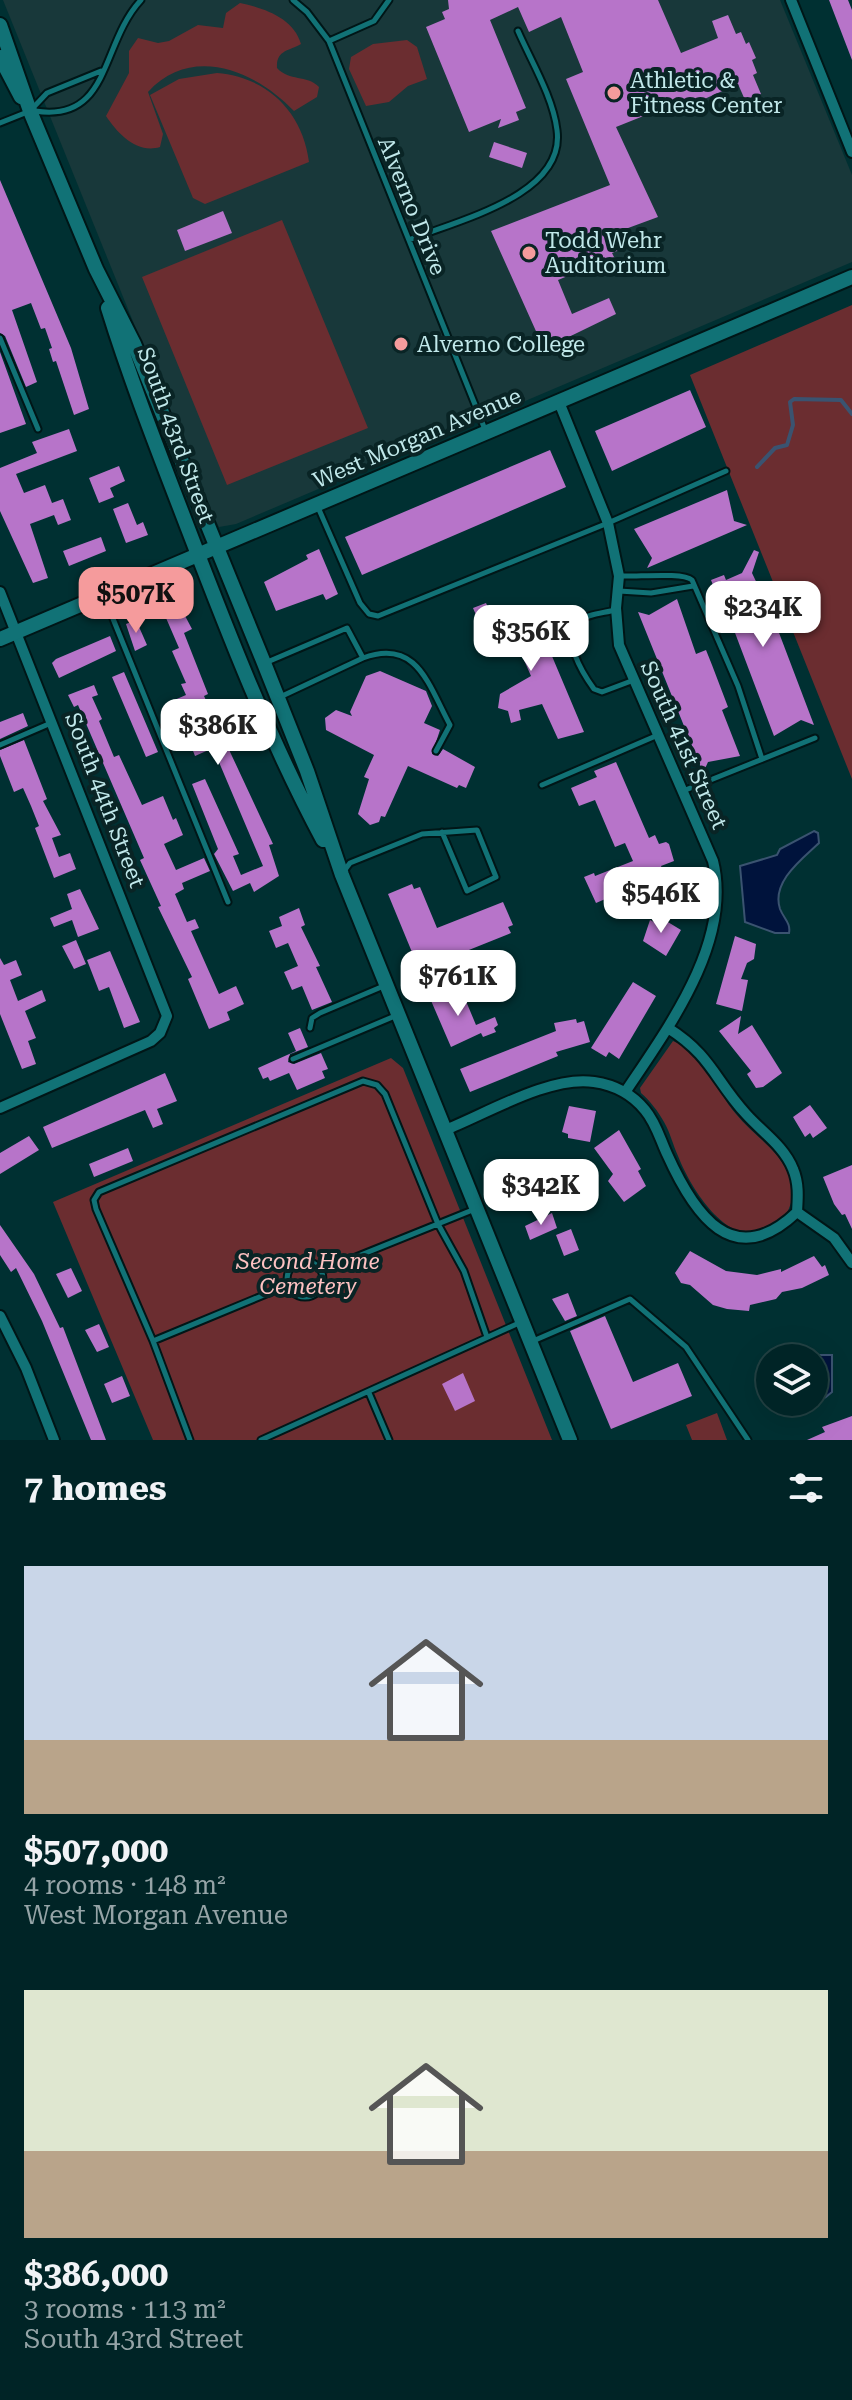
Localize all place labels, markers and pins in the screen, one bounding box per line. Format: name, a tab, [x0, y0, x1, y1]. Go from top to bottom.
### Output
place label: Athletic & Fitness Center	[630, 68, 782, 118]
marker: Athletic & Fitness Center	[605, 84, 623, 102]
place label: Todd Wehr Auditorium	[545, 228, 666, 278]
marker: Todd Wehr Auditorium	[520, 244, 538, 262]
place label: Alverno College	[417, 332, 585, 357]
marker: Alverno College	[392, 335, 410, 353]
pin: $507K	[80, 567, 192, 635]
pin: $234K	[707, 581, 819, 649]
pin: $356K	[475, 605, 587, 673]
pin: $386K	[162, 699, 274, 767]
pin: $546K	[605, 867, 717, 935]
pin: $761K	[402, 950, 514, 1018]
pin: $342K	[485, 1159, 597, 1227]

